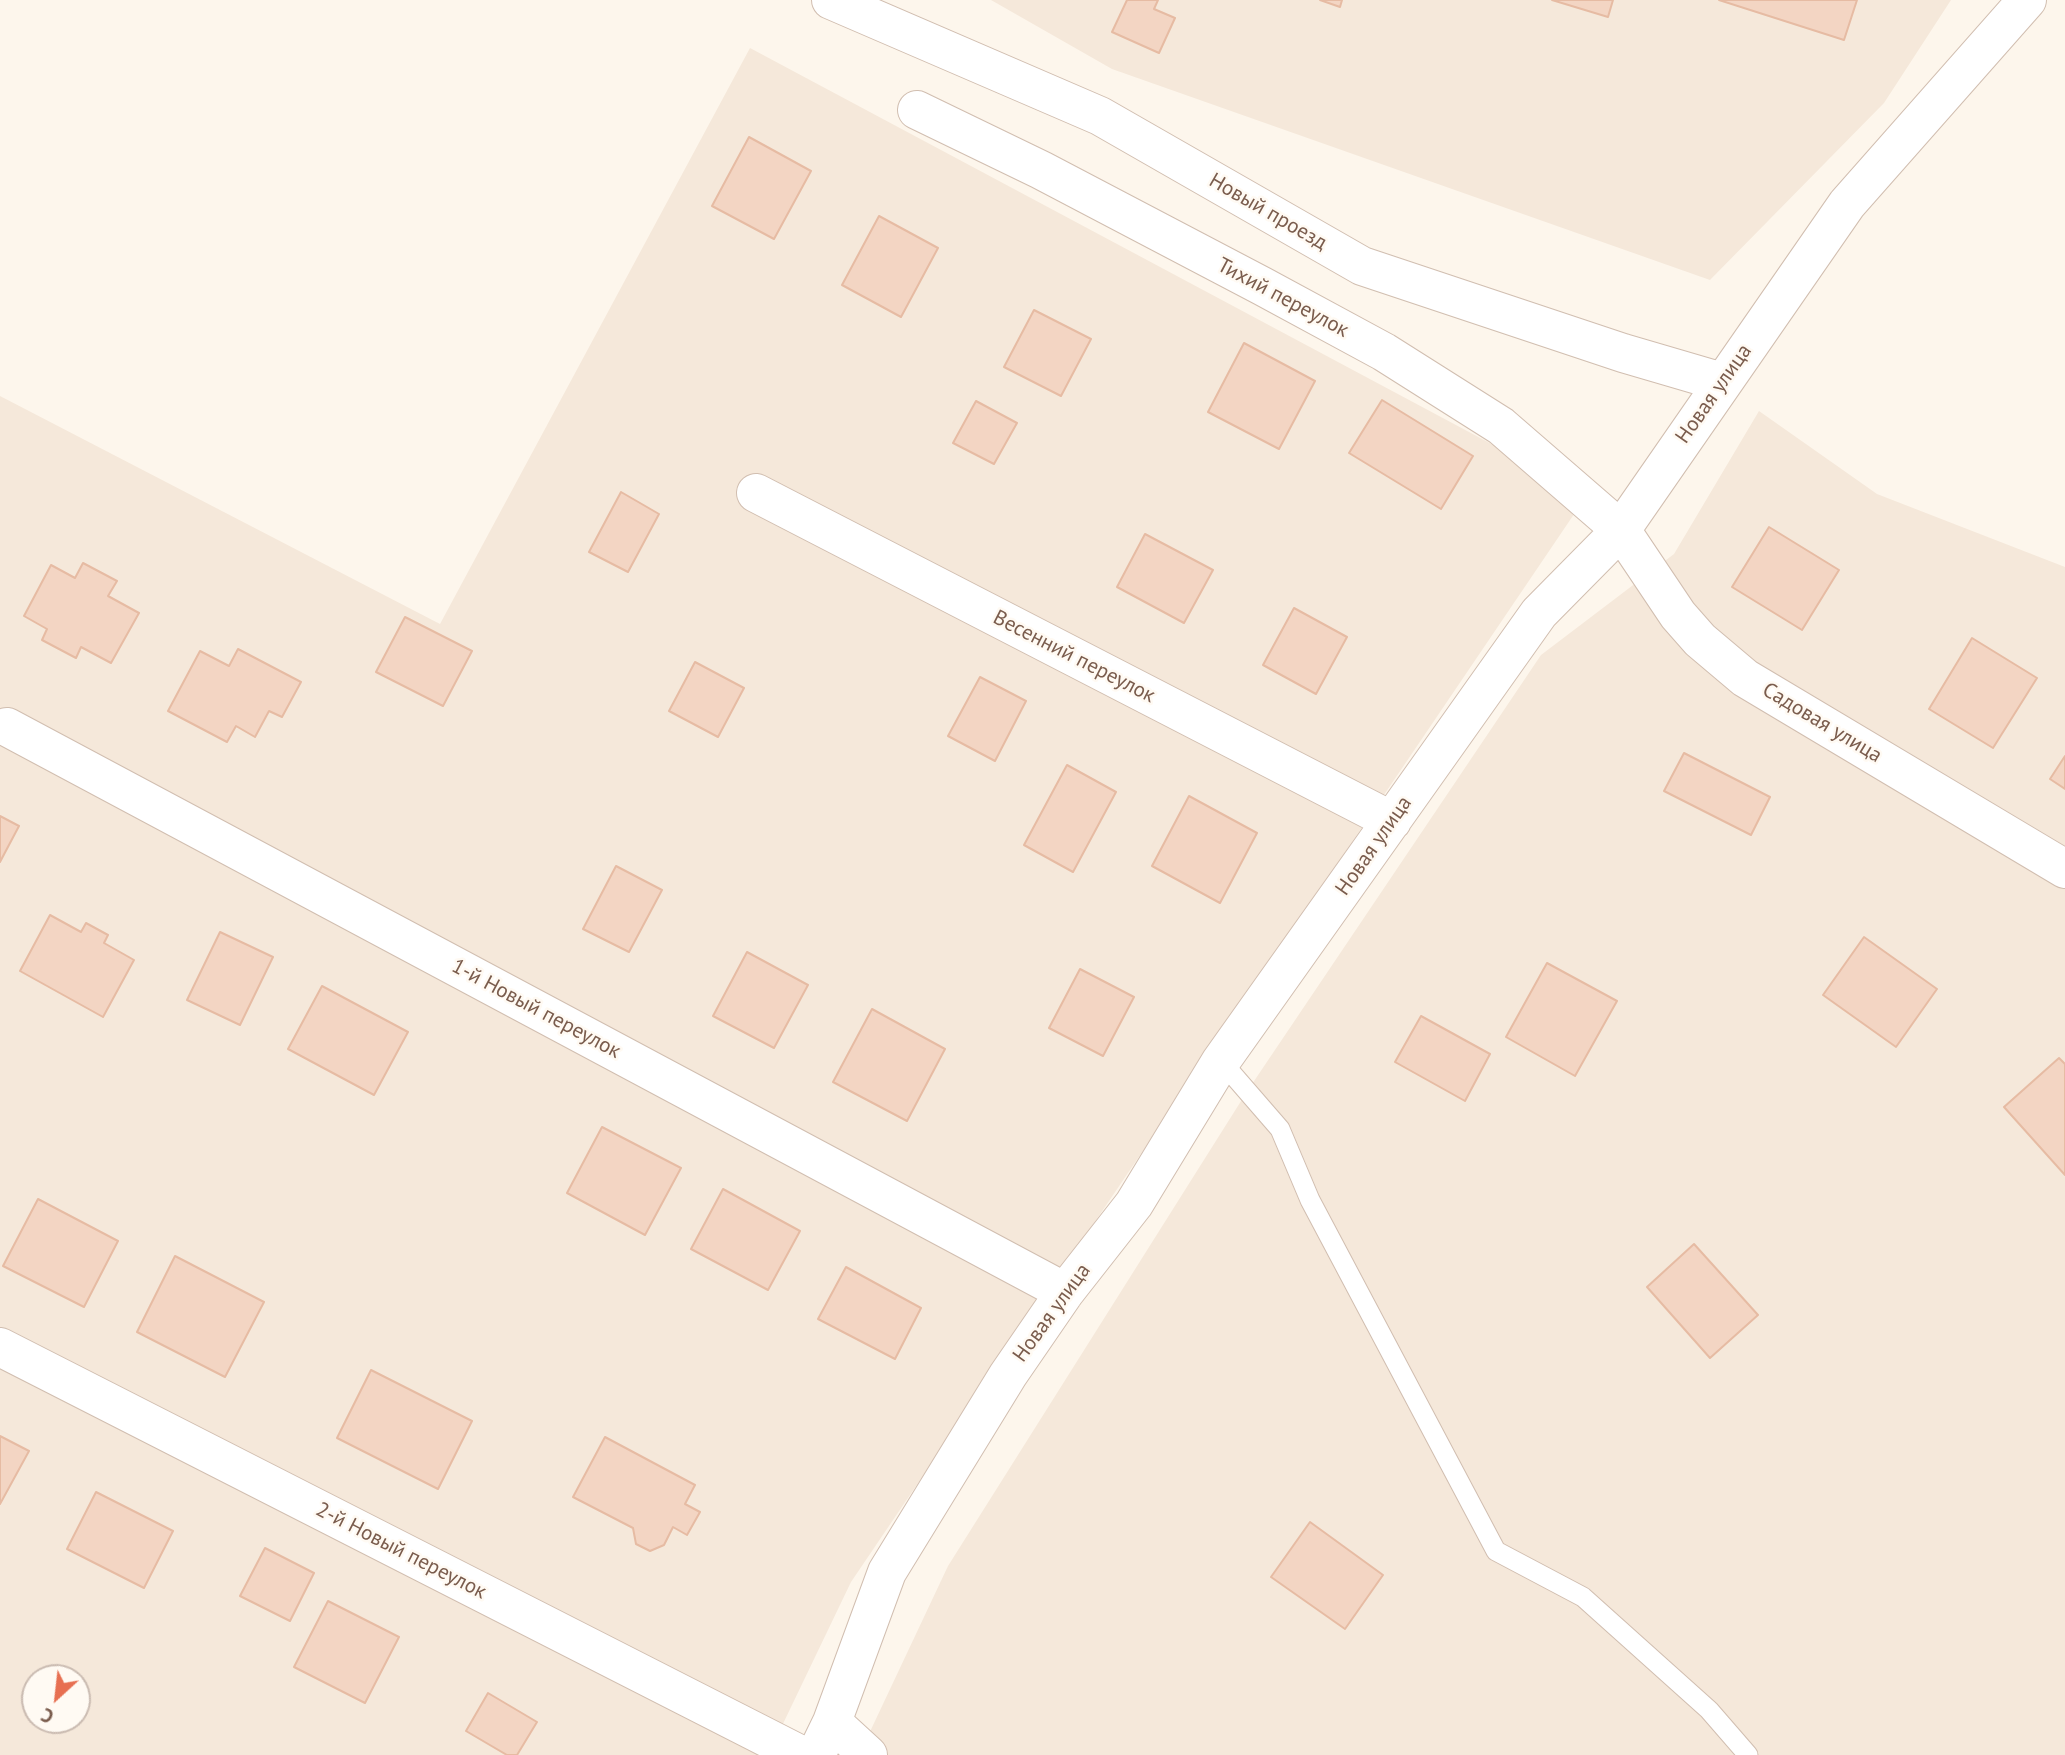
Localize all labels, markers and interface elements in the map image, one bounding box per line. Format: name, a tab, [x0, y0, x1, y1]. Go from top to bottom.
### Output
street label: Новый проезд	[1205, 168, 1331, 256]
street label: Тихий переулок	[1213, 253, 1353, 343]
street label: Новая улица	[1671, 340, 1757, 448]
street label: Весенний переулок	[989, 605, 1159, 709]
street label: Садовая улица	[1758, 677, 1886, 769]
street label: Новая улица	[1331, 792, 1417, 900]
street label: 1-й Новый переулок	[447, 954, 625, 1064]
street label: Новая улица	[1008, 1259, 1096, 1367]
street label: 2-й Новый переулок	[312, 1497, 490, 1605]
north arrow	[21, 1664, 91, 1734]
text: С	[37, 1703, 58, 1729]

